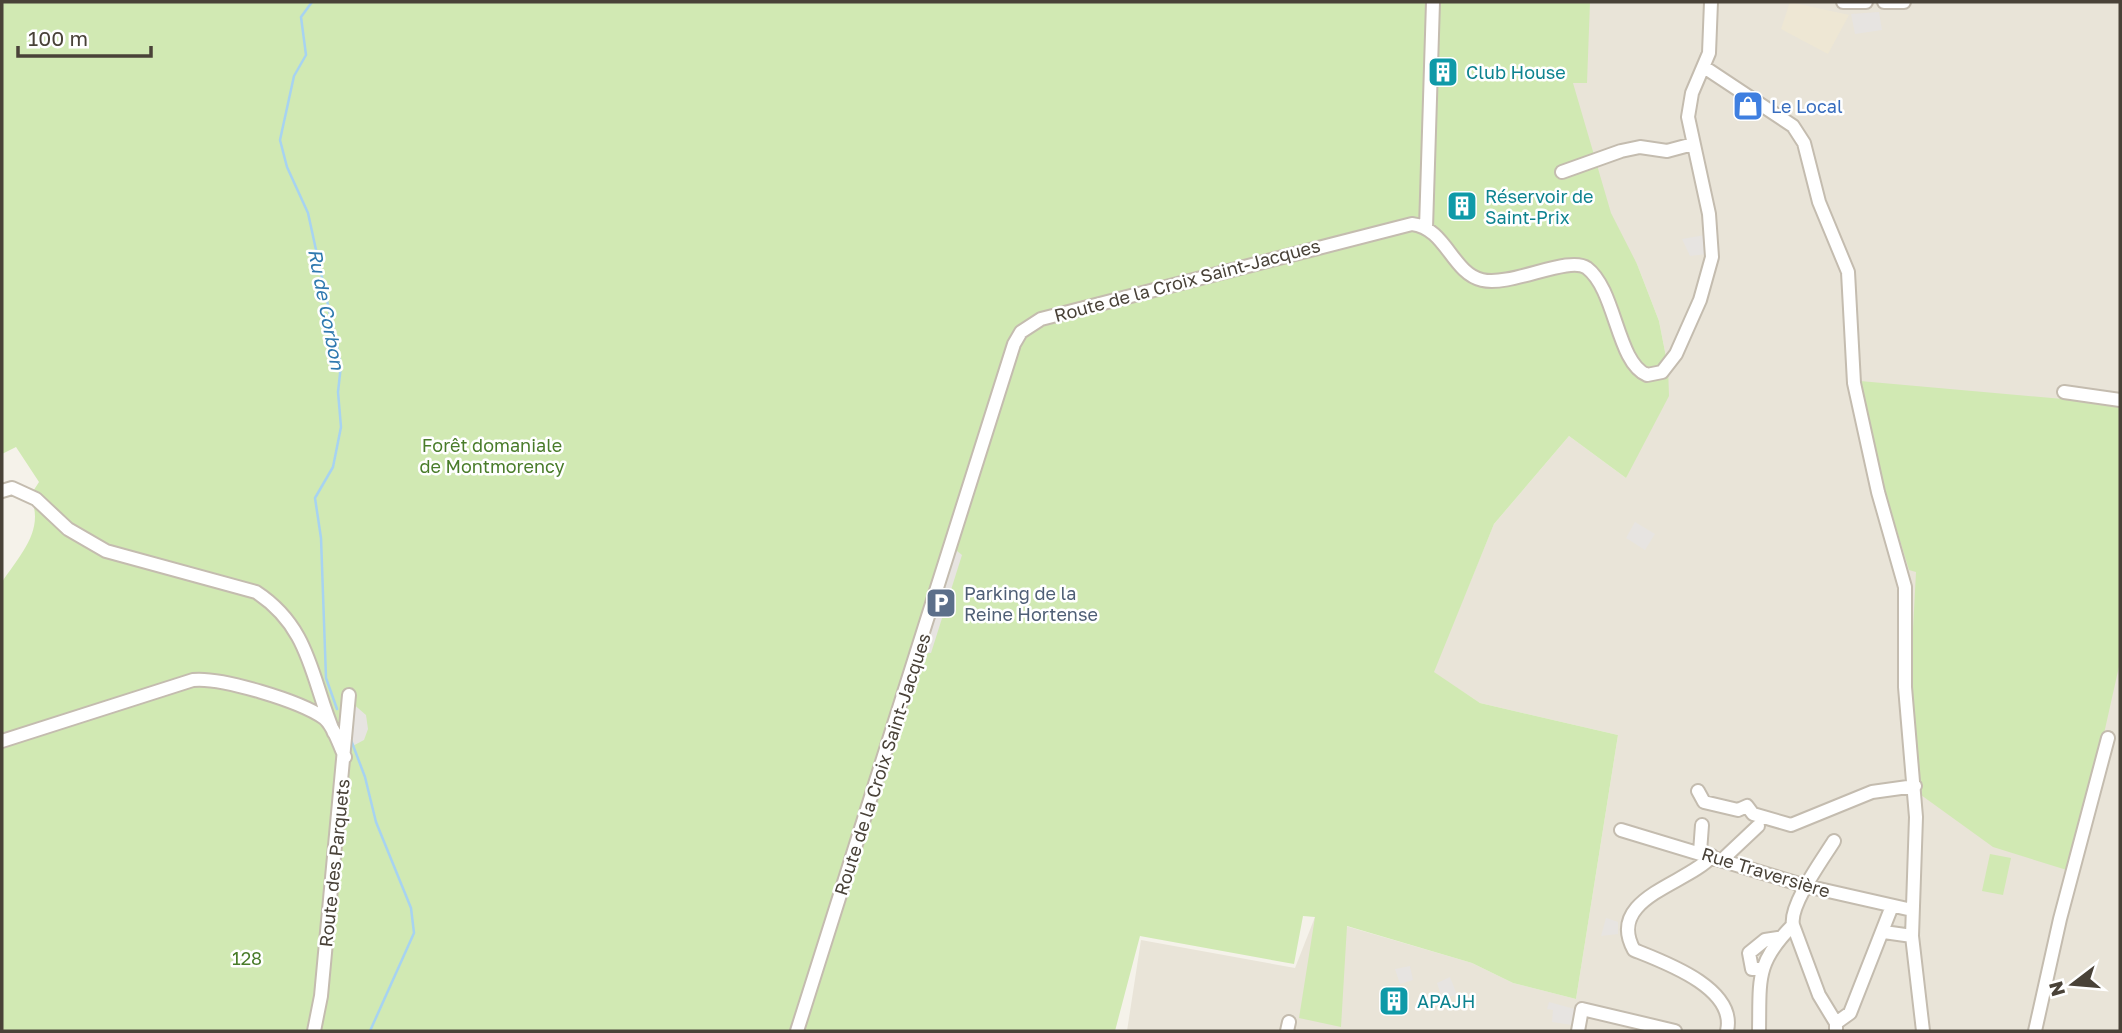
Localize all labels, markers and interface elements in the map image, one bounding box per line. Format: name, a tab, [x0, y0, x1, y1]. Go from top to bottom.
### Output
scale bar	[18, 14, 150, 58]
text: 100 m	[28, 25, 88, 51]
building icon: Club House	[1426, 55, 1460, 89]
place label: Club House	[1466, 61, 1566, 83]
shop icon: Le Local	[1731, 89, 1765, 123]
place label: Le Local	[1771, 95, 1843, 117]
place label: Réservoir de Saint-Prix	[1485, 185, 1593, 228]
building icon: Réservoir de Saint-Prix	[1445, 189, 1479, 223]
street label: Route de la Croix Saint-Jacques	[1052, 234, 1322, 326]
water label: Ru de Corbon	[304, 247, 350, 373]
park label: Forêt domaniale de Montmorency	[420, 434, 565, 477]
place label: Parking de la Reine Hortense	[964, 582, 1098, 625]
parking icon: Parking de la Reine Hortense	[924, 586, 958, 620]
street label: Route de la Croix Saint-Jacques	[829, 630, 935, 898]
street label: Route des Parquets	[314, 778, 354, 948]
street label: Rue Traversière	[1699, 842, 1833, 902]
park label: 128	[232, 947, 262, 969]
north arrow	[2038, 949, 2108, 1019]
text: N	[2043, 979, 2069, 999]
building icon: APAJH	[1377, 984, 1411, 1018]
place label: APAJH	[1417, 990, 1475, 1012]

